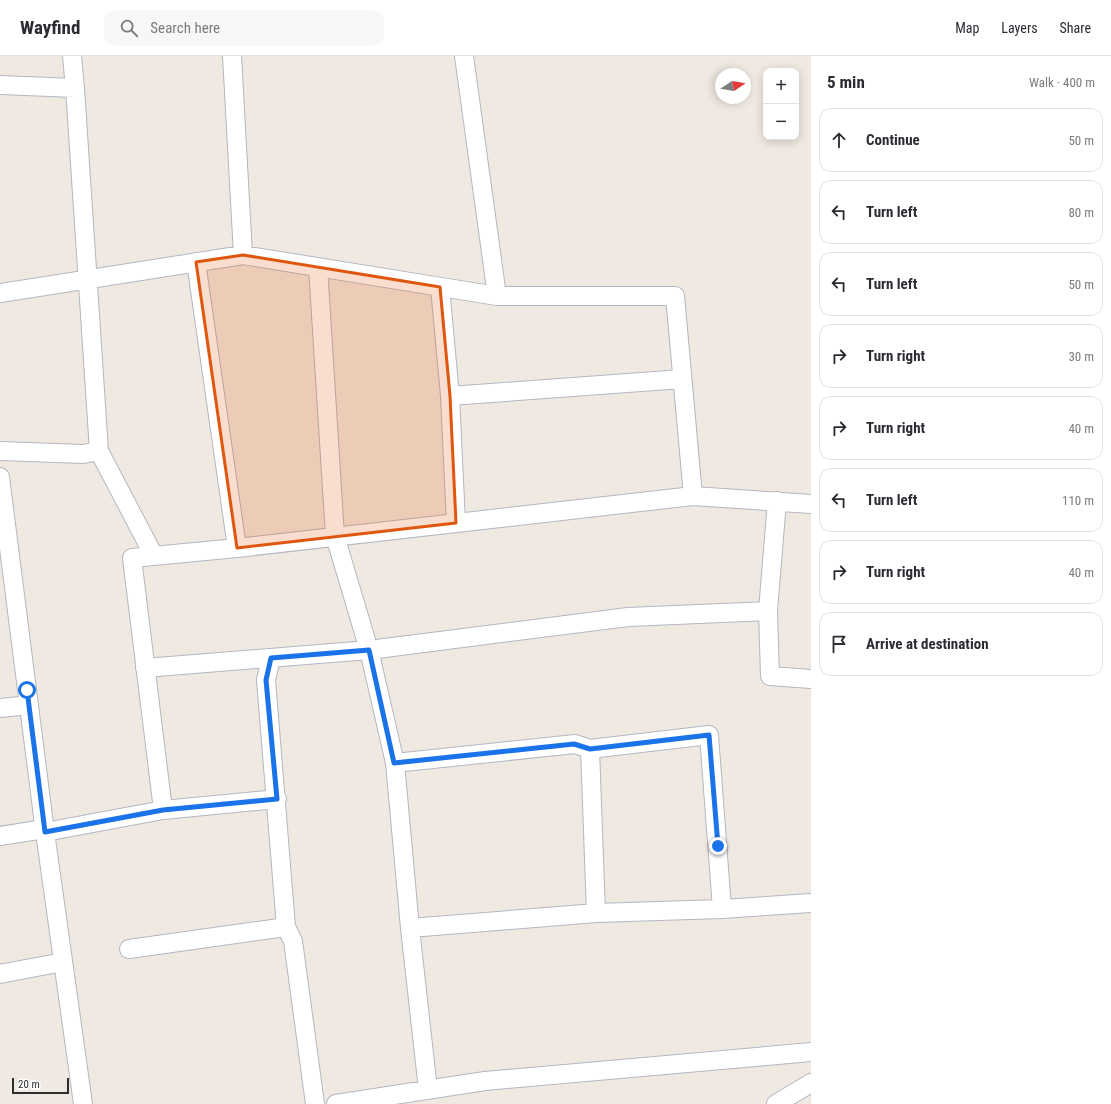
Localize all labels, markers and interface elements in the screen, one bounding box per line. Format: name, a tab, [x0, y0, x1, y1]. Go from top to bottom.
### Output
search box	[104, 10, 384, 46]
text: Wayfind	[20, 16, 80, 39]
icon: search	[118, 17, 140, 39]
text: Search here	[150, 19, 220, 37]
text: Map	[955, 20, 979, 36]
text: Layers	[1001, 20, 1038, 36]
text: Share	[1060, 20, 1091, 36]
north arrow	[715, 68, 751, 104]
map controls	[763, 68, 799, 140]
button: +	[763, 68, 799, 104]
text: 5 min	[827, 72, 865, 92]
text: Walk · 400 m	[1029, 75, 1095, 90]
button: −	[763, 104, 799, 140]
icon: ahead	[828, 129, 850, 151]
text: Continue	[866, 131, 920, 149]
text: 50 m	[1068, 133, 1094, 148]
icon: left	[828, 201, 850, 223]
text: Turn left	[866, 203, 917, 221]
text: 80 m	[1068, 205, 1094, 220]
icon: left	[828, 273, 850, 295]
text: Turn left	[866, 275, 917, 293]
text: 50 m	[1068, 277, 1094, 292]
icon: right	[828, 345, 850, 367]
text: Turn right	[866, 347, 925, 365]
text: 30 m	[1068, 349, 1094, 364]
icon: right	[828, 417, 850, 439]
text: Turn right	[866, 419, 925, 437]
text: 40 m	[1068, 421, 1094, 436]
icon: left	[828, 489, 850, 511]
text: Turn left	[866, 491, 917, 509]
text: 110 m	[1062, 493, 1094, 508]
icon: right	[828, 561, 850, 583]
text: Turn right	[866, 563, 925, 581]
text: 40 m	[1068, 565, 1094, 580]
icon: arrive	[828, 633, 850, 655]
text: Arrive at destination	[866, 635, 989, 653]
route start	[18, 681, 36, 699]
route end	[709, 837, 727, 855]
scale bar	[12, 1076, 69, 1095]
text: 20 m	[18, 1078, 40, 1091]

